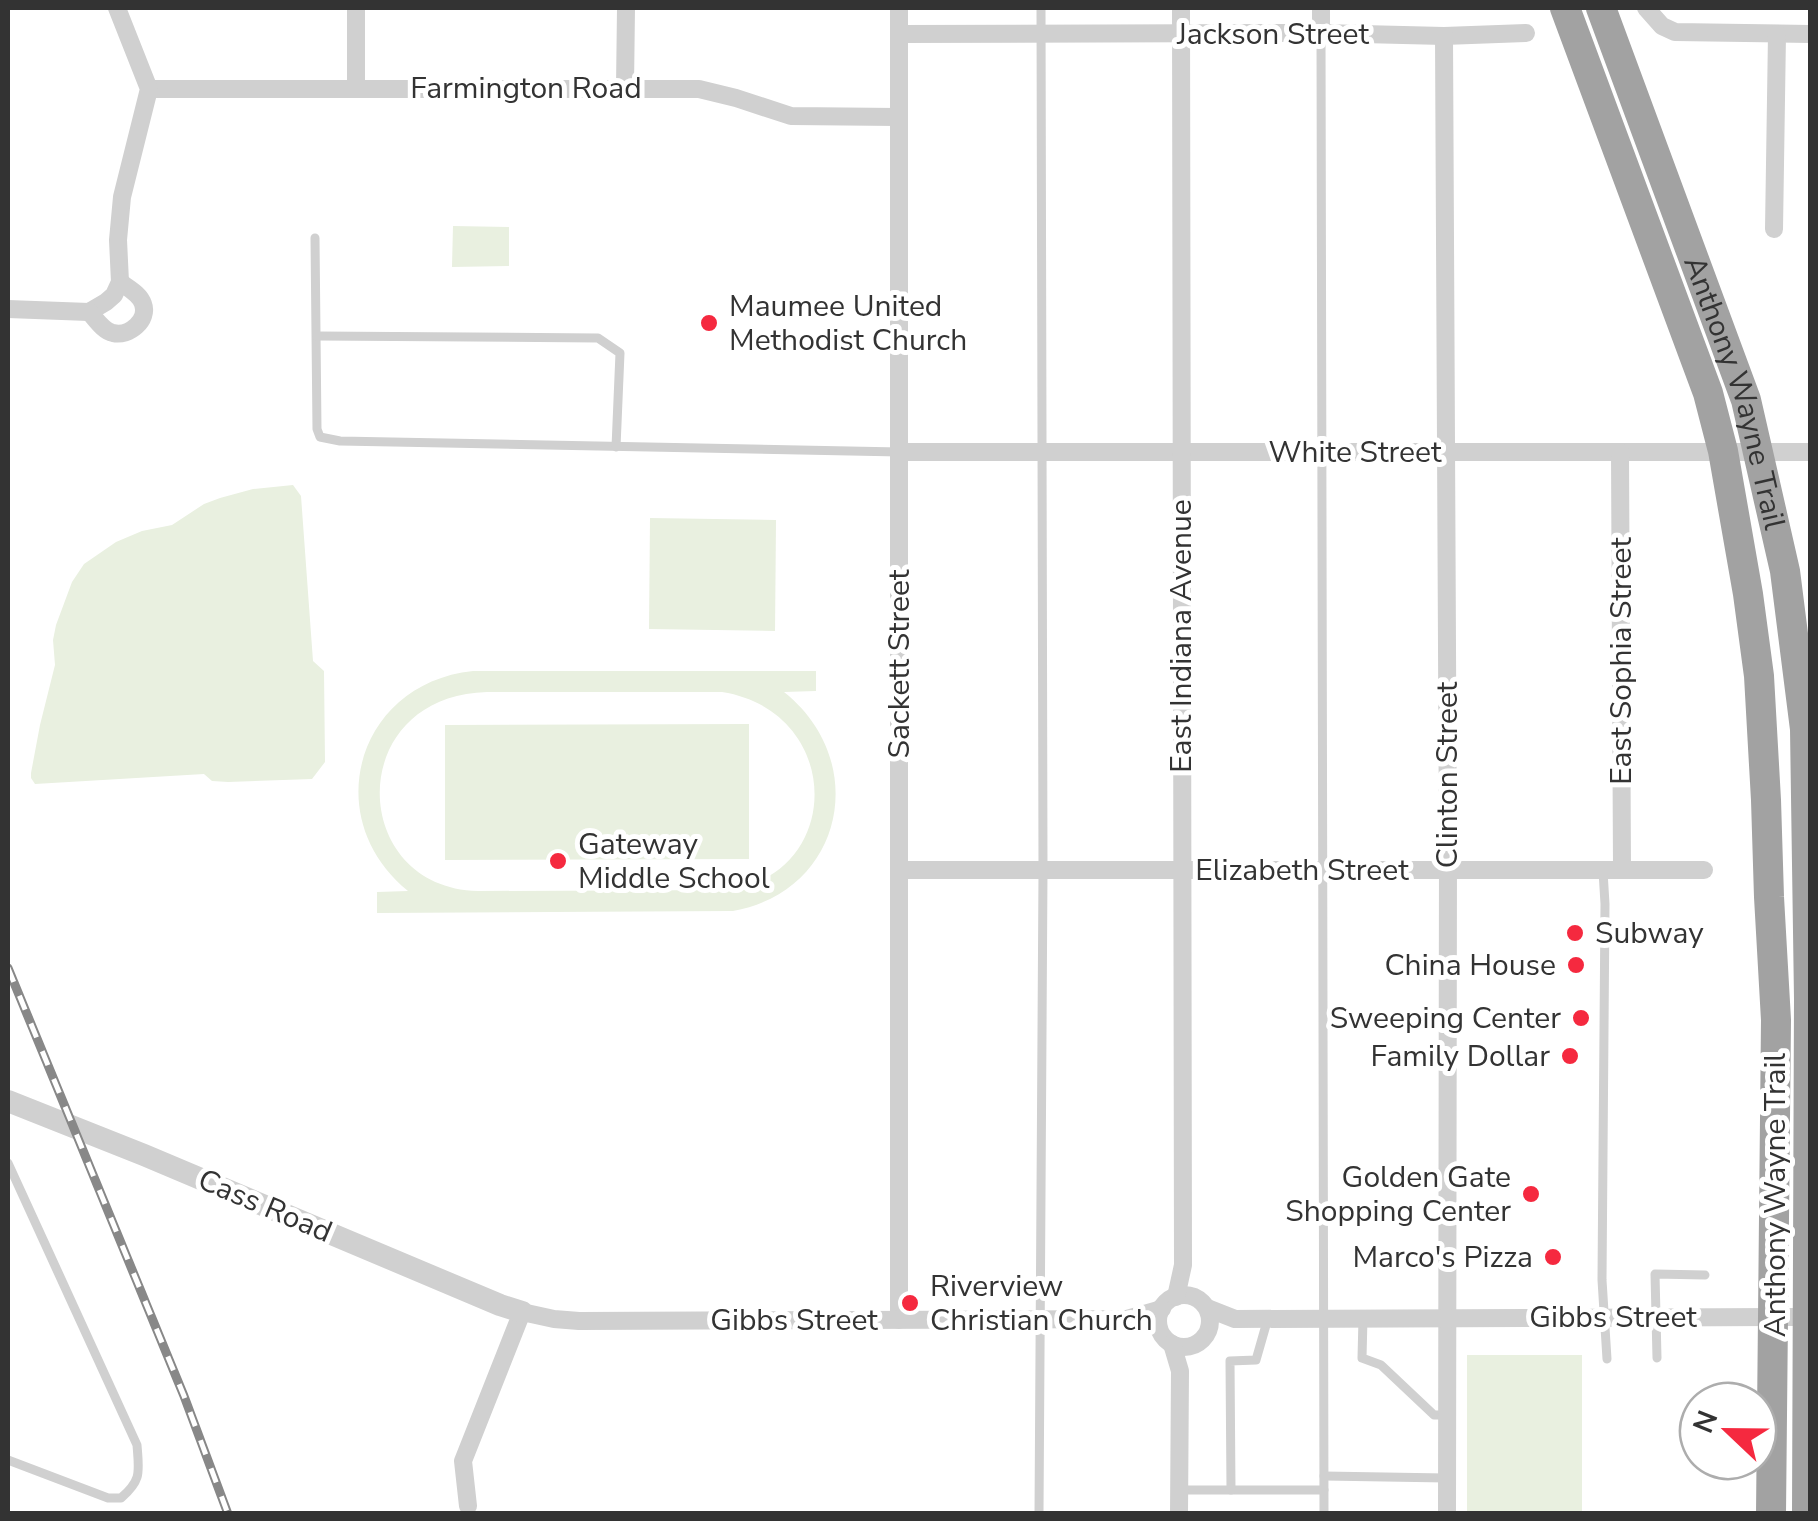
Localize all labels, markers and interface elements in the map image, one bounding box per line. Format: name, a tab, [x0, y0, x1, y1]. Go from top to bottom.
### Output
street label: Jackson Street	[1176, 14, 1369, 55]
street label: Farmington Road	[410, 68, 642, 109]
street label: Anthony Wayne Trail	[1674, 250, 1795, 534]
place label: Maumee United Methodist Church	[729, 286, 967, 361]
marker: Maumee United Methodist Church	[698, 312, 720, 334]
street label: White Street	[1269, 432, 1442, 473]
street label: East Indiana Avenue	[1161, 499, 1202, 773]
street label: East Sophia Street	[1601, 537, 1642, 785]
street label: Sackett Street	[879, 569, 920, 758]
street label: Clinton Street	[1427, 681, 1468, 868]
place label: Gateway Middle School	[578, 824, 770, 899]
marker: Gateway Middle School	[547, 850, 569, 872]
street label: Elizabeth Street	[1195, 850, 1409, 891]
place label: Subway	[1595, 913, 1704, 954]
marker: Subway	[1564, 922, 1586, 944]
place label: China House	[1384, 945, 1556, 986]
marker: China House	[1565, 954, 1587, 976]
place label: Sweeping Center	[1330, 998, 1561, 1039]
marker: Sweeping Center	[1570, 1007, 1592, 1029]
place label: Family Dollar	[1371, 1036, 1550, 1077]
marker: Family Dollar	[1559, 1045, 1581, 1067]
street label: Anthony Wayne Trail	[1755, 1053, 1796, 1337]
place label: Golden Gate Shopping Center	[1285, 1157, 1511, 1232]
street label: Cass Road	[192, 1159, 338, 1253]
marker: Golden Gate Shopping Center	[1520, 1183, 1542, 1205]
place label: Marco's Pizza	[1352, 1237, 1533, 1278]
marker: Marco's Pizza	[1542, 1246, 1564, 1268]
place label: Riverview Christian Church	[930, 1266, 1153, 1341]
marker: Riverview Christian Church	[899, 1292, 921, 1314]
street label: Gibbs Street	[1529, 1297, 1697, 1338]
street label: Gibbs Street	[710, 1300, 878, 1341]
north arrow	[1678, 1381, 1778, 1481]
text: N	[1684, 1405, 1727, 1439]

